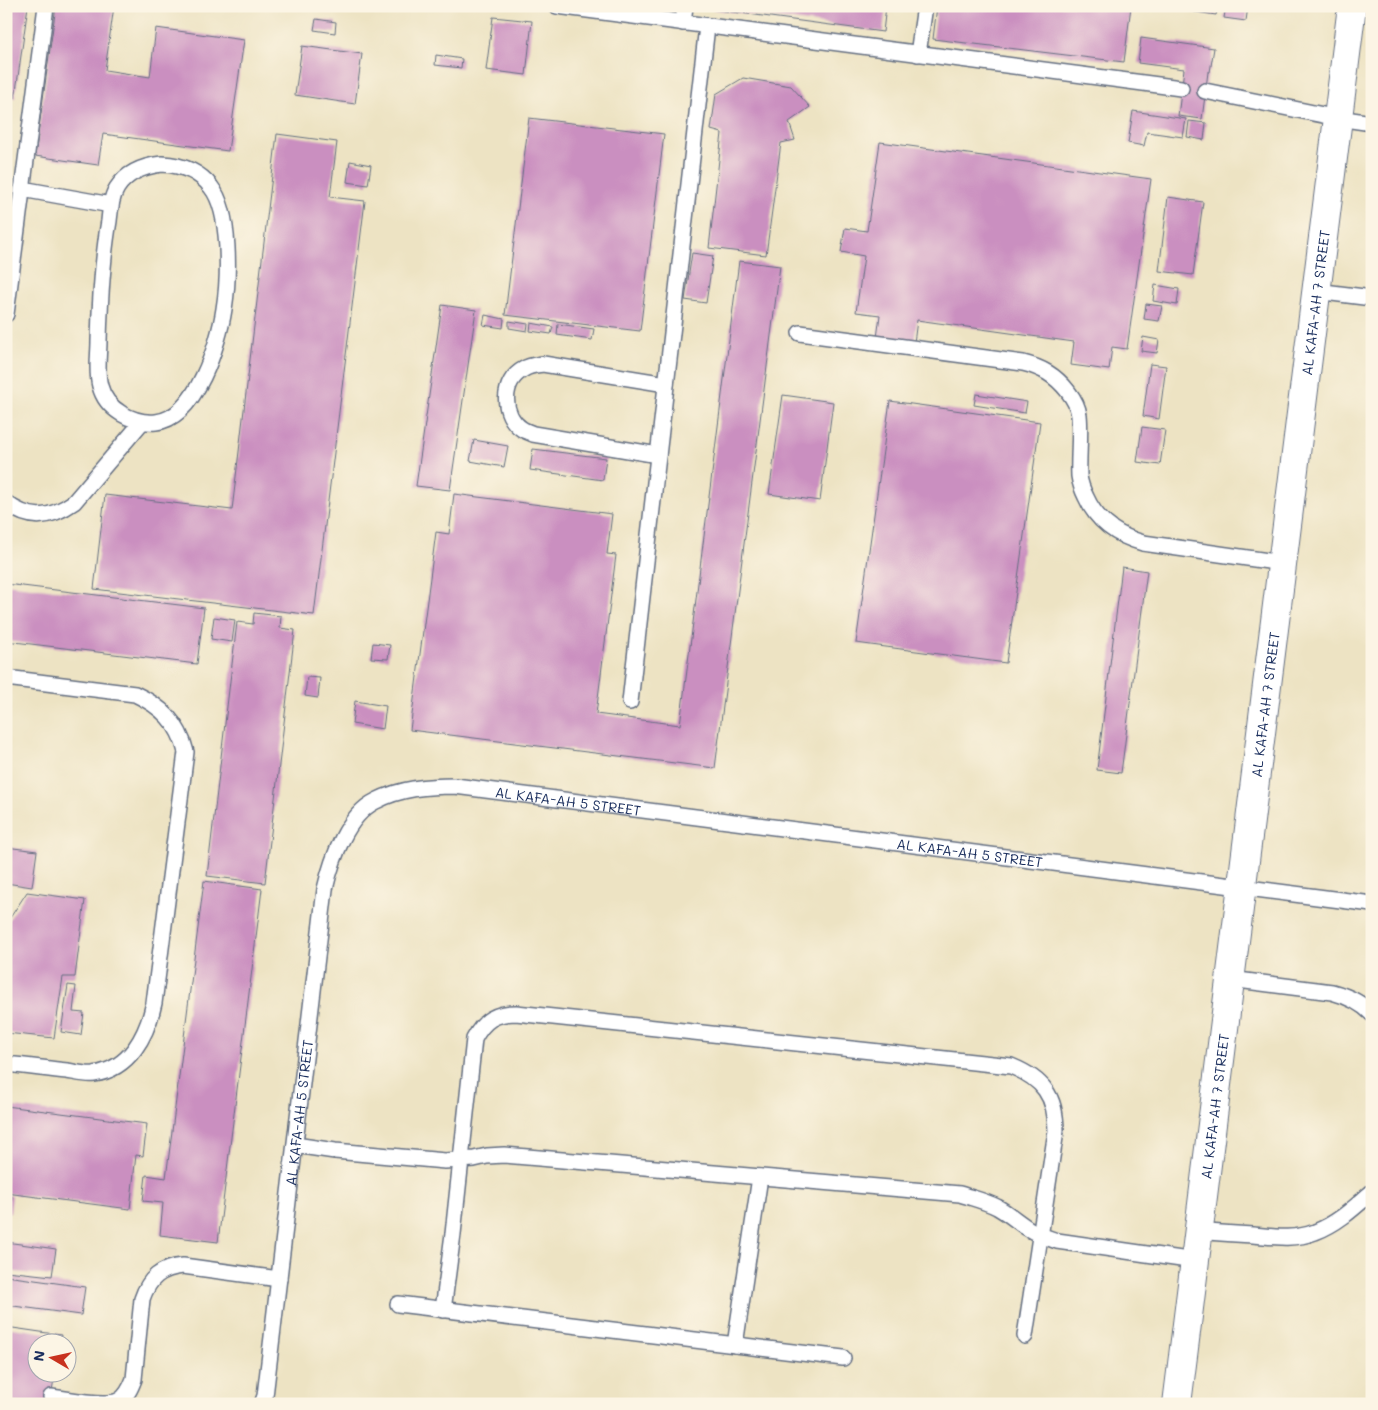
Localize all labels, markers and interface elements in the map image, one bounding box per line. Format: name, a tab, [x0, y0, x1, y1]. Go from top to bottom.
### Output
street label: AL KAFA-AH 7 STREET	[1296, 228, 1333, 377]
street label: AL KAFA-AH 7 STREET	[1246, 630, 1283, 778]
street label: AL KAFA-AH 5 STREET	[494, 782, 642, 819]
street label: AL KAFA-AH 5 STREET	[896, 833, 1044, 871]
street label: AL KAFA-AH 7 STREET	[1196, 1032, 1233, 1180]
street label: AL KAFA-AH 5 STREET	[280, 1038, 317, 1187]
north arrow	[28, 1332, 78, 1382]
text: N	[28, 1349, 49, 1363]

